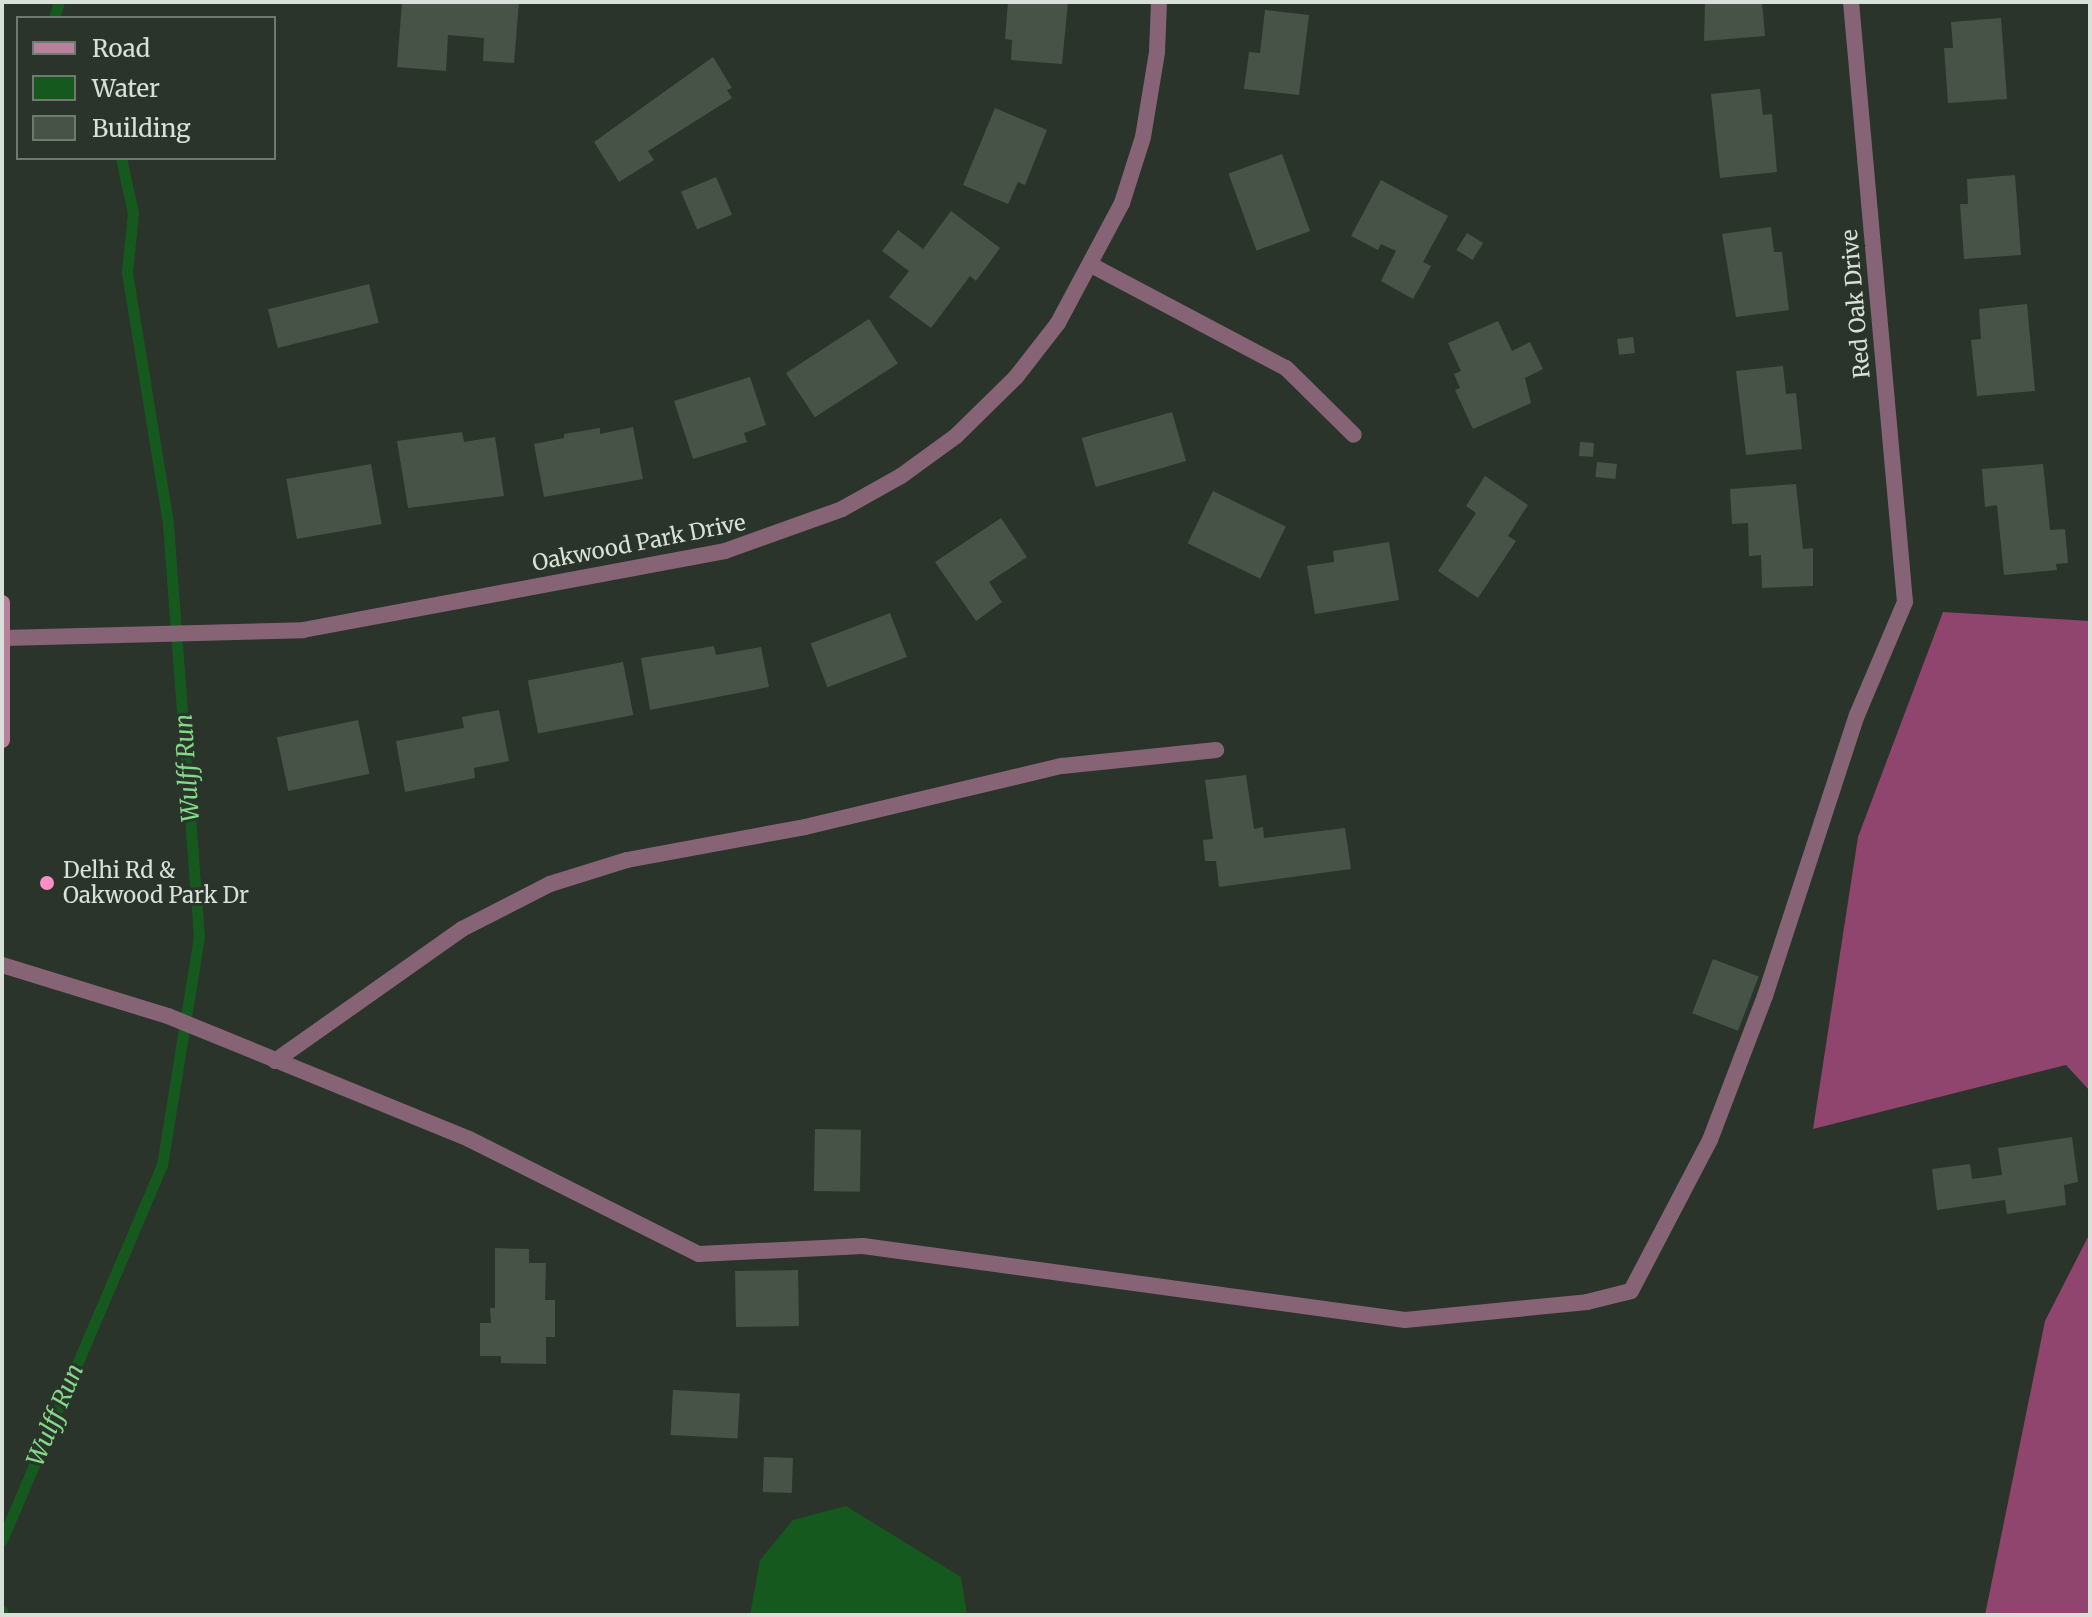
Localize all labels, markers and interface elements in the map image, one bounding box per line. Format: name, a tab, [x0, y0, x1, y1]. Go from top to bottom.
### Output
legend	[16, 16, 276, 160]
text: Road	[92, 33, 150, 64]
text: Water	[92, 73, 160, 104]
text: Building	[92, 113, 191, 144]
street label: Red Oak Drive	[1836, 228, 1876, 380]
street label: Oakwood Park Drive	[530, 509, 748, 577]
water label: Wulff Run	[169, 713, 205, 823]
place label: Delhi Rd & Oakwood Park Dr	[63, 857, 249, 908]
marker: Delhi Rd & Oakwood Park Dr	[38, 874, 56, 892]
water label: Wulff Run	[21, 1360, 89, 1470]

